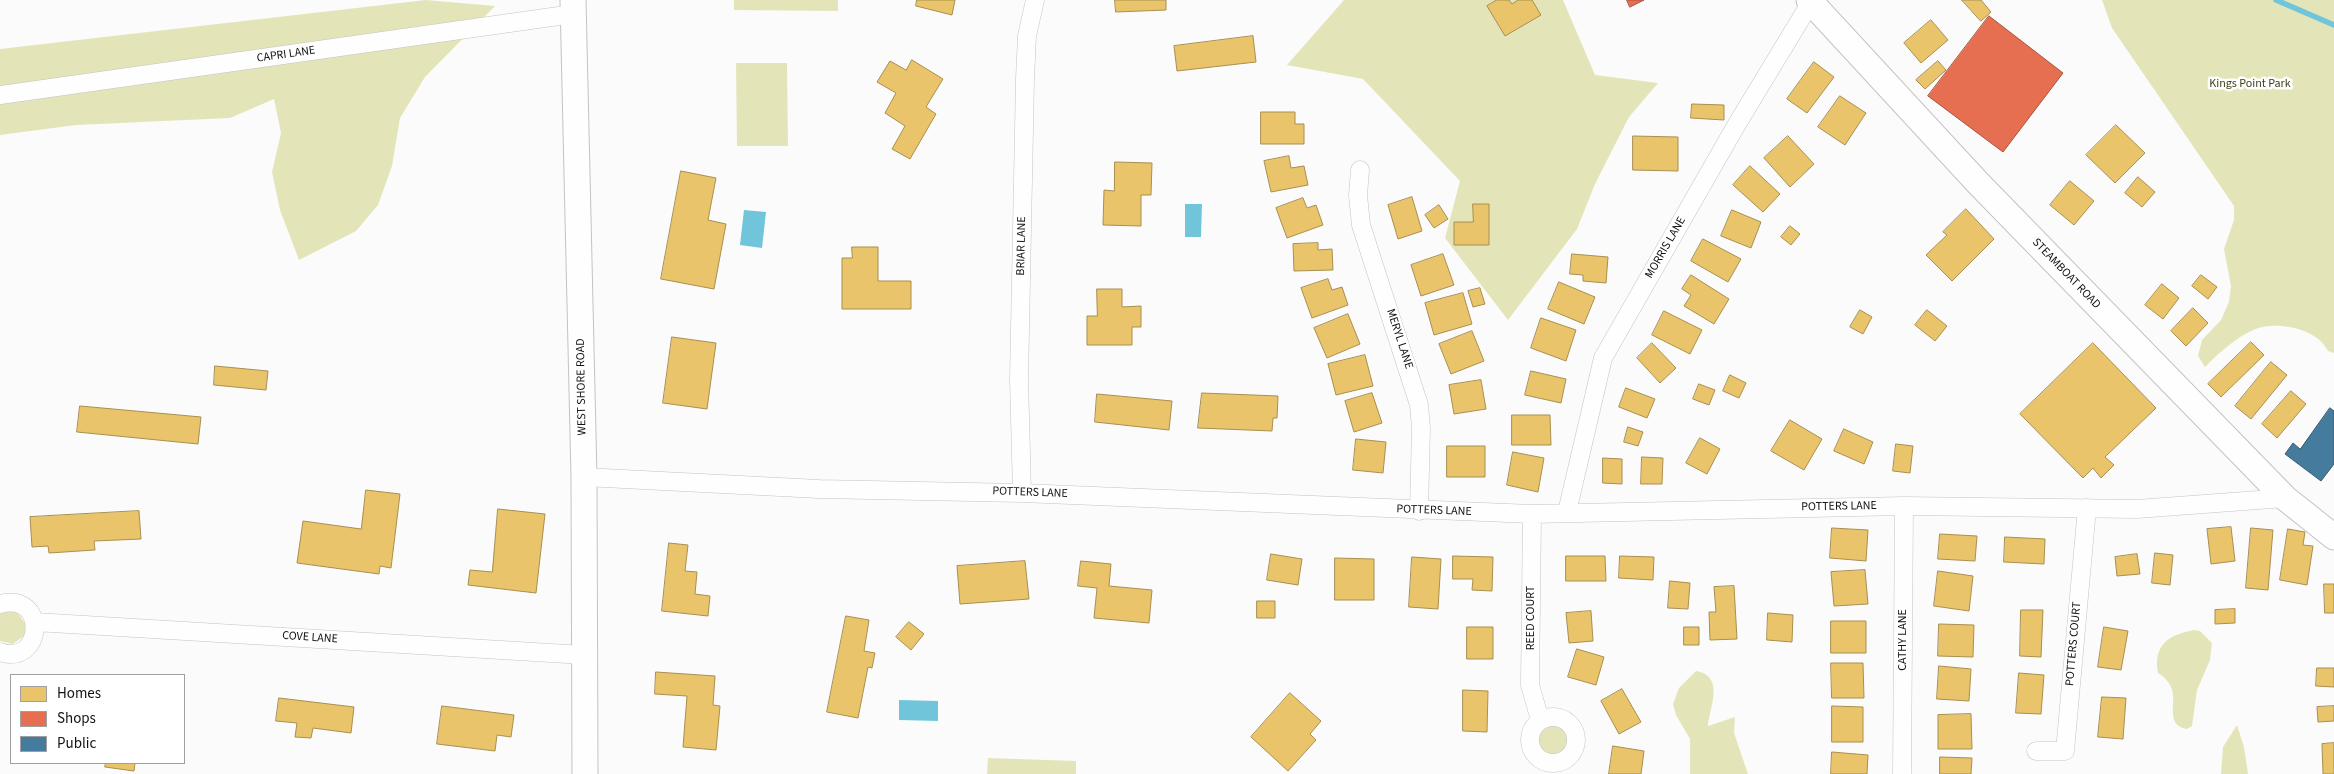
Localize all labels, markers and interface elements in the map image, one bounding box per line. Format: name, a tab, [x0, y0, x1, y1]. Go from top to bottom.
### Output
street label: CAPRI LANE	[256, 44, 316, 66]
park label: Kings Point Park	[2209, 77, 2291, 91]
street label: MORRIS LANE	[1643, 215, 1689, 281]
street label: BRIAR LANE	[1014, 216, 1030, 276]
street label: STEAMBOAT ROAD	[2029, 236, 2103, 312]
street label: MERYL LANE	[1383, 307, 1415, 371]
street label: WEST SHORE ROAD	[574, 338, 590, 436]
street label: POTTERS LANE	[992, 484, 1068, 502]
street label: POTTERS LANE	[1801, 499, 1877, 515]
street label: POTTERS LANE	[1396, 502, 1472, 520]
street label: REED COURT	[1524, 586, 1538, 650]
street label: POTTERS COURT	[2063, 601, 2085, 687]
street label: CATHY LANE	[1896, 609, 1910, 671]
street label: COVE LANE	[282, 629, 338, 647]
legend	[10, 674, 185, 764]
text: Homes	[57, 683, 101, 704]
text: Shops	[57, 708, 96, 729]
text: Public	[57, 733, 96, 754]

